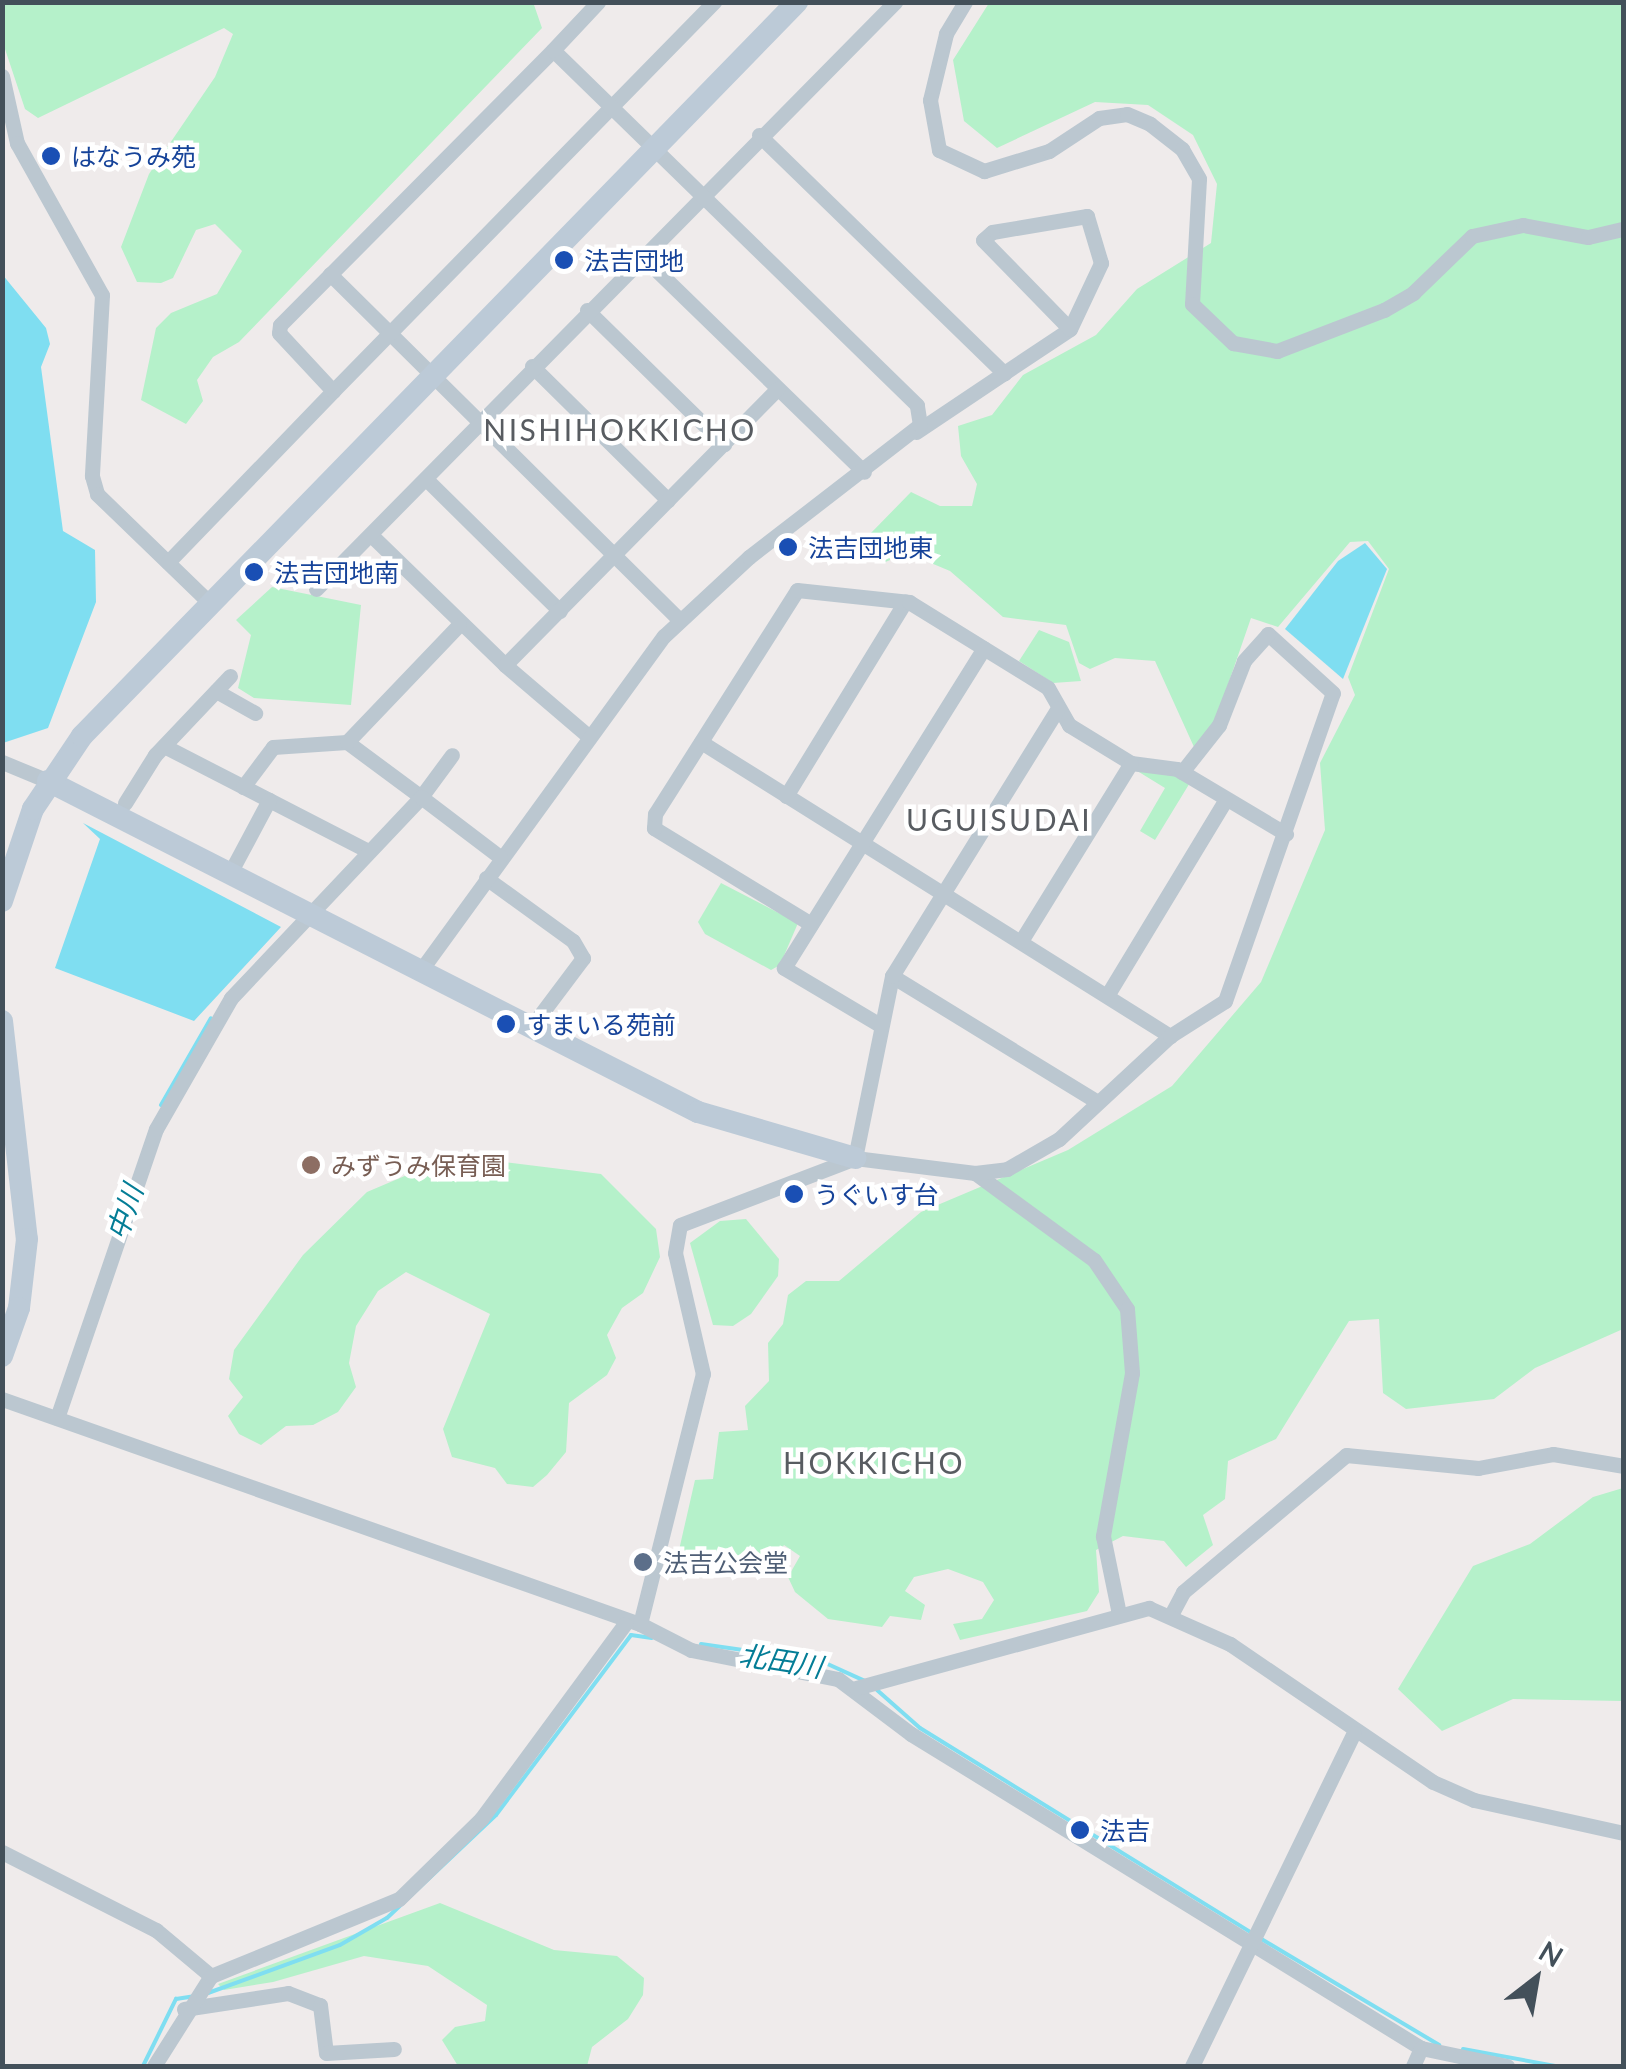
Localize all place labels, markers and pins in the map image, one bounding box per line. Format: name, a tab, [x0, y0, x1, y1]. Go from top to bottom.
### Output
place label: はなうみ苑	[71, 141, 196, 171]
marker: はなうみ苑	[40, 145, 62, 167]
place label: 法吉団地	[584, 245, 684, 275]
marker: 法吉団地	[553, 249, 575, 271]
place label: 法吉団地東	[808, 532, 933, 562]
marker: 法吉団地東	[777, 536, 799, 558]
place label: 法吉団地南	[274, 557, 399, 587]
marker: 法吉団地南	[243, 561, 265, 583]
place label: すまいる苑前	[526, 1009, 676, 1039]
marker: すまいる苑前	[495, 1013, 517, 1035]
place label: みずうみ保育園	[331, 1150, 506, 1180]
marker: みずうみ保育園	[300, 1154, 322, 1176]
place label: うぐいす台	[814, 1179, 939, 1209]
marker: うぐいす台	[783, 1183, 805, 1205]
place label: 法吉公会堂	[663, 1547, 788, 1577]
marker: 法吉公会堂	[632, 1551, 654, 1573]
place label: 法吉	[1100, 1815, 1150, 1845]
marker: 法吉	[1069, 1819, 1091, 1841]

